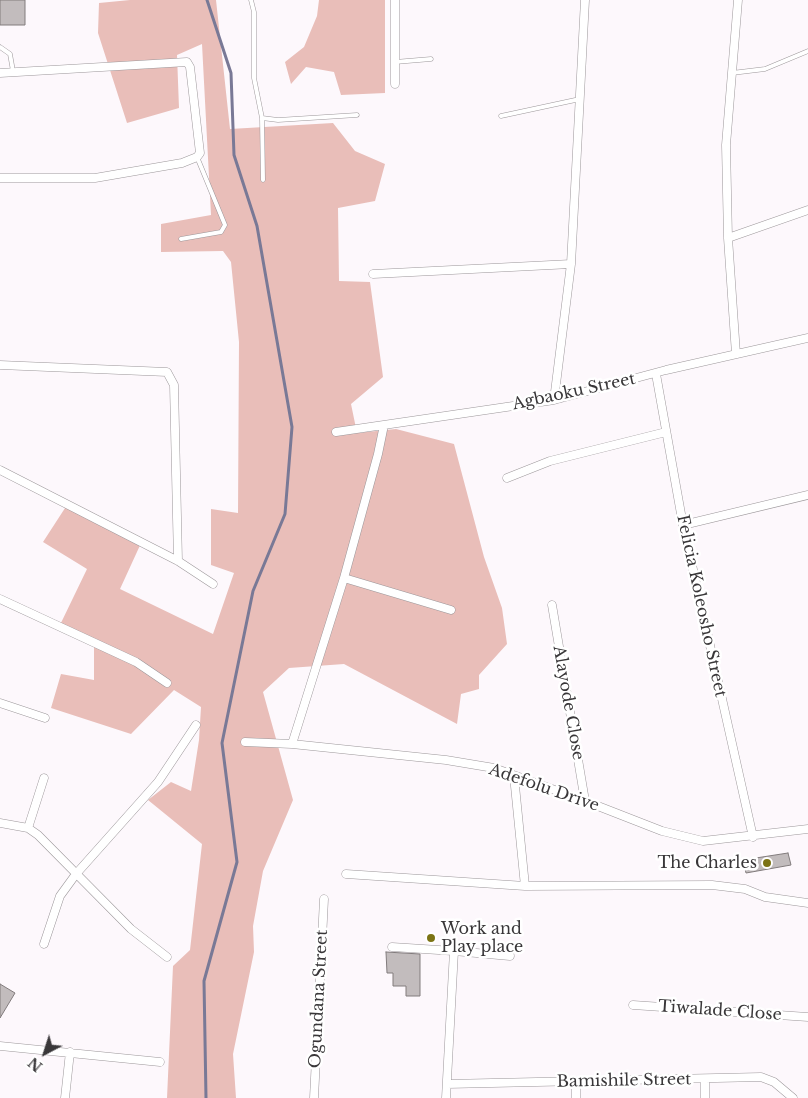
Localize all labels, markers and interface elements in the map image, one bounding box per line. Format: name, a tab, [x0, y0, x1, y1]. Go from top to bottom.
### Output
street label: Agbaoku Street	[511, 370, 637, 414]
street label: Felicia Koleosho Street	[672, 513, 730, 699]
street label: Alayode Close	[548, 644, 588, 762]
street label: Adefolu Drive	[486, 760, 602, 816]
place label: The Charles	[657, 853, 757, 873]
marker: The Charles	[761, 857, 773, 869]
place label: Work and Play place	[441, 919, 523, 957]
street label: Ogundana Street	[306, 929, 332, 1069]
marker: Work and Play place	[425, 932, 437, 944]
street label: Tiwalade Close	[658, 997, 782, 1025]
north arrow	[20, 1028, 70, 1078]
text: N	[25, 1053, 46, 1076]
street label: Bamishile Street	[557, 1070, 691, 1092]

